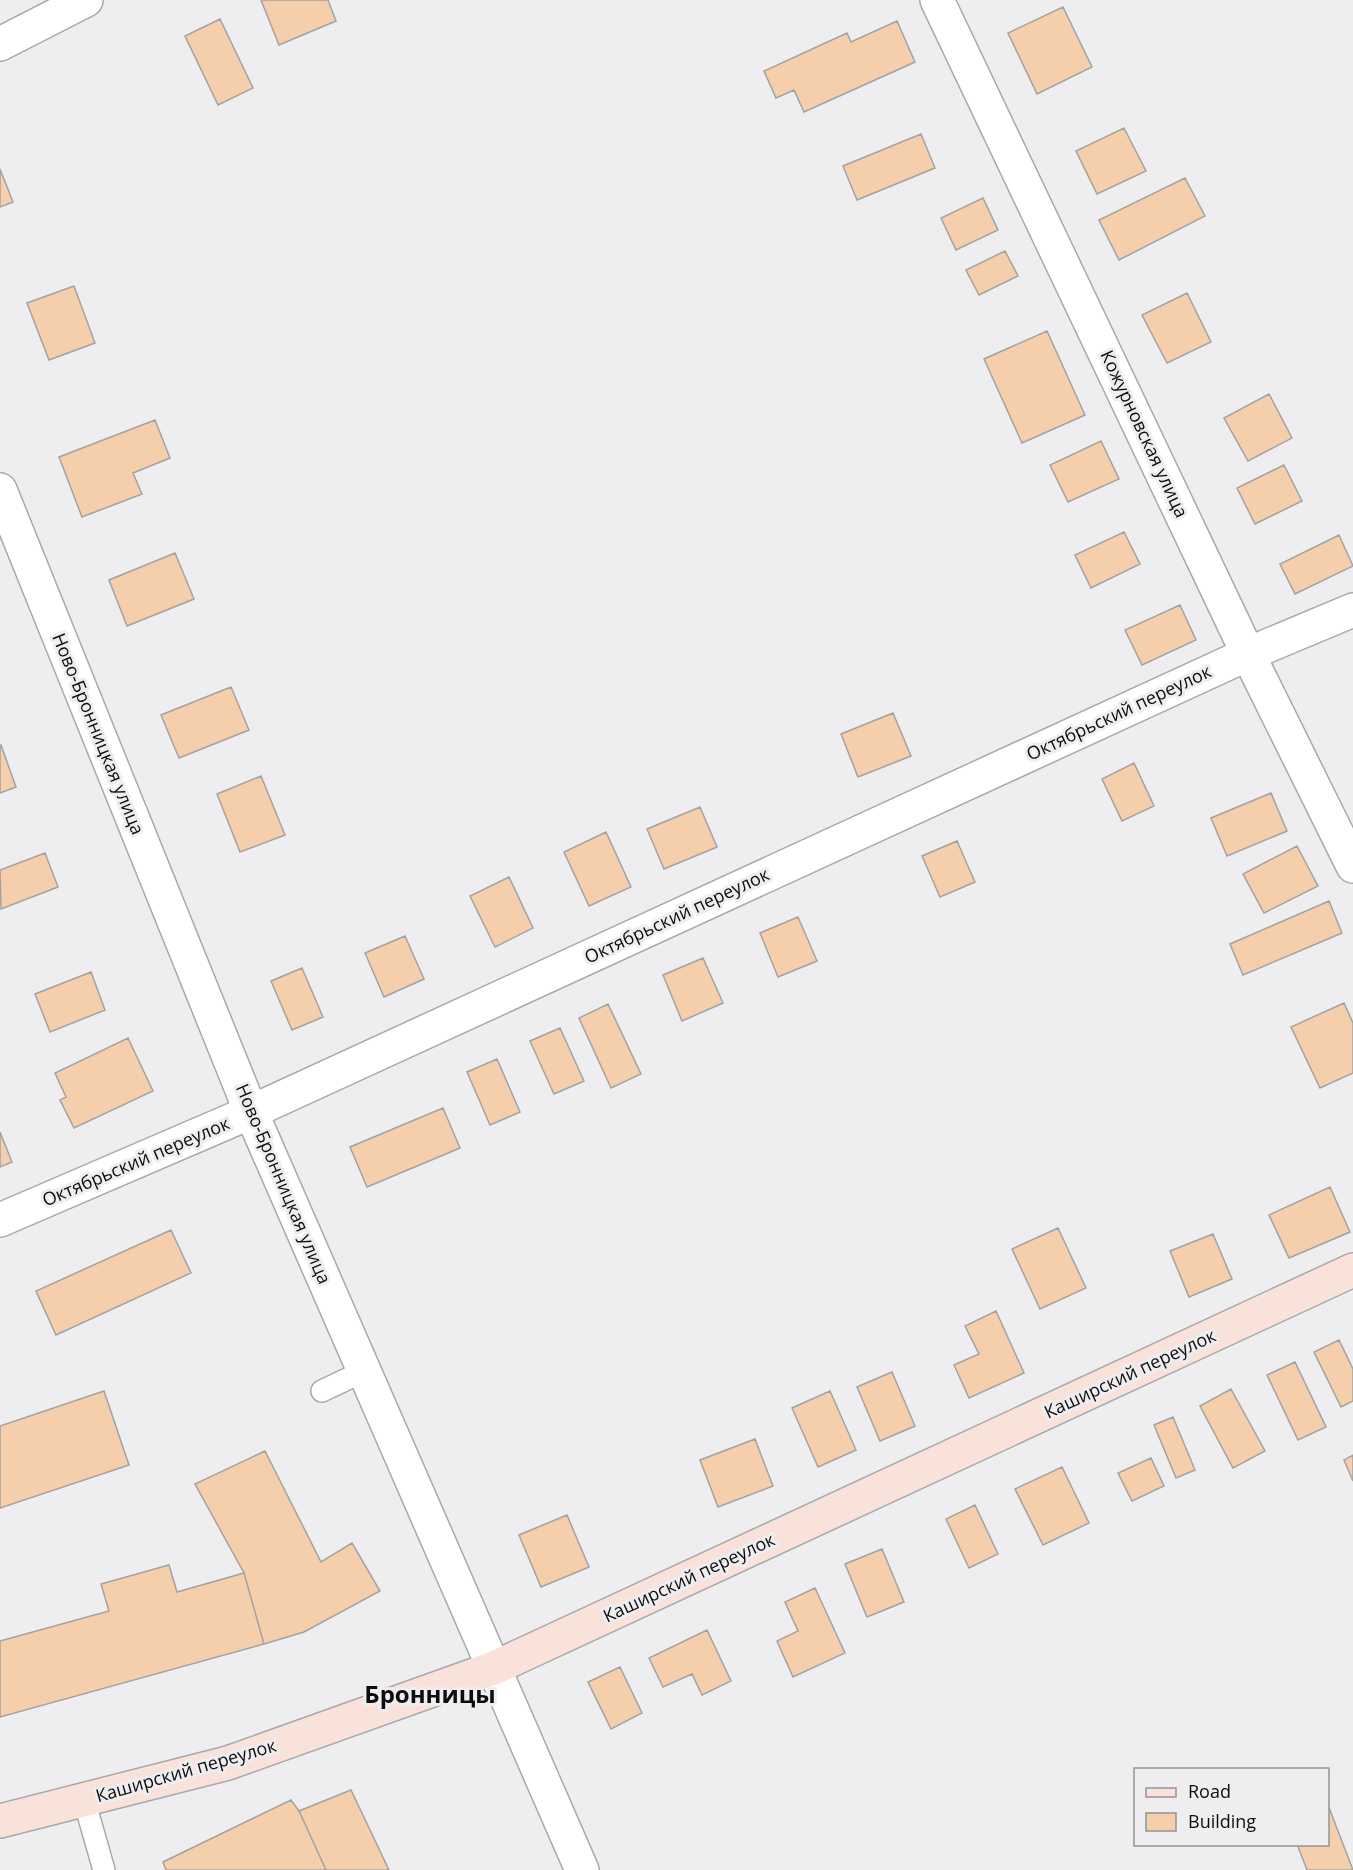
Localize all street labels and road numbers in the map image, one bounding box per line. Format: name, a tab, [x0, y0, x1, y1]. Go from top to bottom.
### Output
street label: Кожурновская улица	[1096, 346, 1194, 521]
street label: Ново-Бронницкая улица	[47, 629, 150, 838]
street label: Октябрьский переулок	[1022, 658, 1216, 766]
street label: Октябрьский переулок	[580, 861, 774, 969]
street label: Ново-Бронницкая улица	[231, 1080, 337, 1287]
street label: Октябрьский переулок	[38, 1110, 234, 1211]
street label: Каширский переулок	[1040, 1322, 1220, 1423]
street label: Каширский переулок	[599, 1526, 779, 1627]
street label: Каширский переулок	[93, 1733, 279, 1807]

